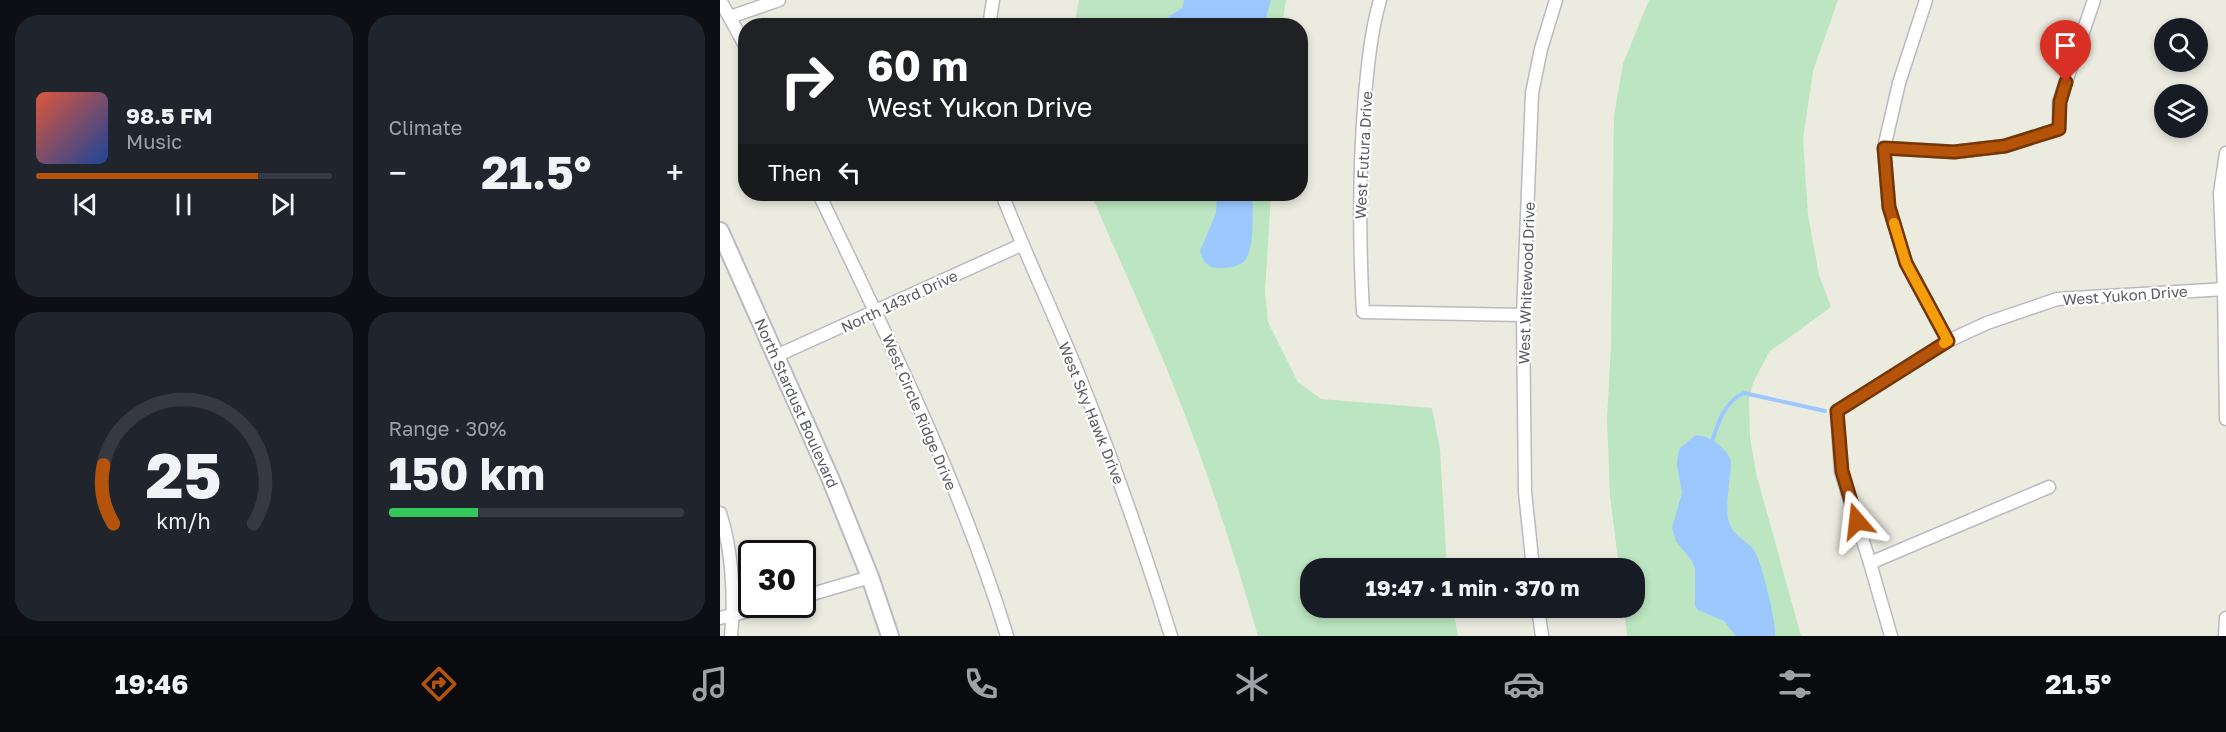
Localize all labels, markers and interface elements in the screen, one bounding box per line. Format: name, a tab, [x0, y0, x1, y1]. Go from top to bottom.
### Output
map controls	[2154, 18, 2208, 138]
button: search	[2154, 18, 2208, 72]
pin	[2040, 20, 2091, 82]
icon: arrive	[2049, 29, 2082, 62]
text: 60 m	[867, 40, 968, 90]
icon: right	[768, 42, 846, 120]
button: layers	[2154, 84, 2208, 138]
street label: West Futura Drive	[1351, 90, 1375, 220]
text: West Yukon Drive	[867, 91, 1093, 123]
text: 98.5 FM	[126, 102, 213, 129]
text: Climate	[389, 115, 462, 139]
text: Music	[126, 129, 182, 153]
text: 21.5°	[481, 145, 591, 199]
text: −	[389, 153, 407, 192]
text: +	[666, 153, 684, 192]
icon: left	[833, 156, 866, 189]
text: Then	[768, 159, 821, 186]
icon: previous	[69, 188, 102, 221]
icon: pause	[167, 188, 200, 221]
icon: next	[266, 188, 299, 221]
street label: West Whitewood Drive	[1514, 201, 1538, 365]
street label: North 143rd Drive	[838, 266, 960, 336]
street label: West Yukon Drive	[2062, 282, 2188, 308]
street label: North Stardust Boulevard	[751, 316, 843, 490]
street label: West Circle Ridge Drive	[879, 331, 961, 493]
street label: West Sky Hawk Drive	[1055, 339, 1129, 487]
text: Range · 30%	[389, 416, 506, 440]
text: 25	[146, 437, 222, 512]
text: 150 km	[389, 446, 545, 500]
position arrow	[1825, 489, 1889, 553]
text: km/h	[156, 508, 211, 534]
speed limit sign: 30	[738, 540, 816, 618]
text: 19:47 · 1 min · 370 m	[1365, 574, 1580, 601]
icon: directions	[418, 663, 460, 705]
icon: music	[689, 663, 731, 705]
icon: phone	[960, 663, 1002, 705]
icon: climate	[1231, 663, 1273, 705]
icon: car	[1503, 663, 1545, 705]
icon: filters	[1774, 663, 1816, 705]
text: 19:46	[115, 668, 188, 700]
text: 21.5°	[2045, 668, 2111, 700]

